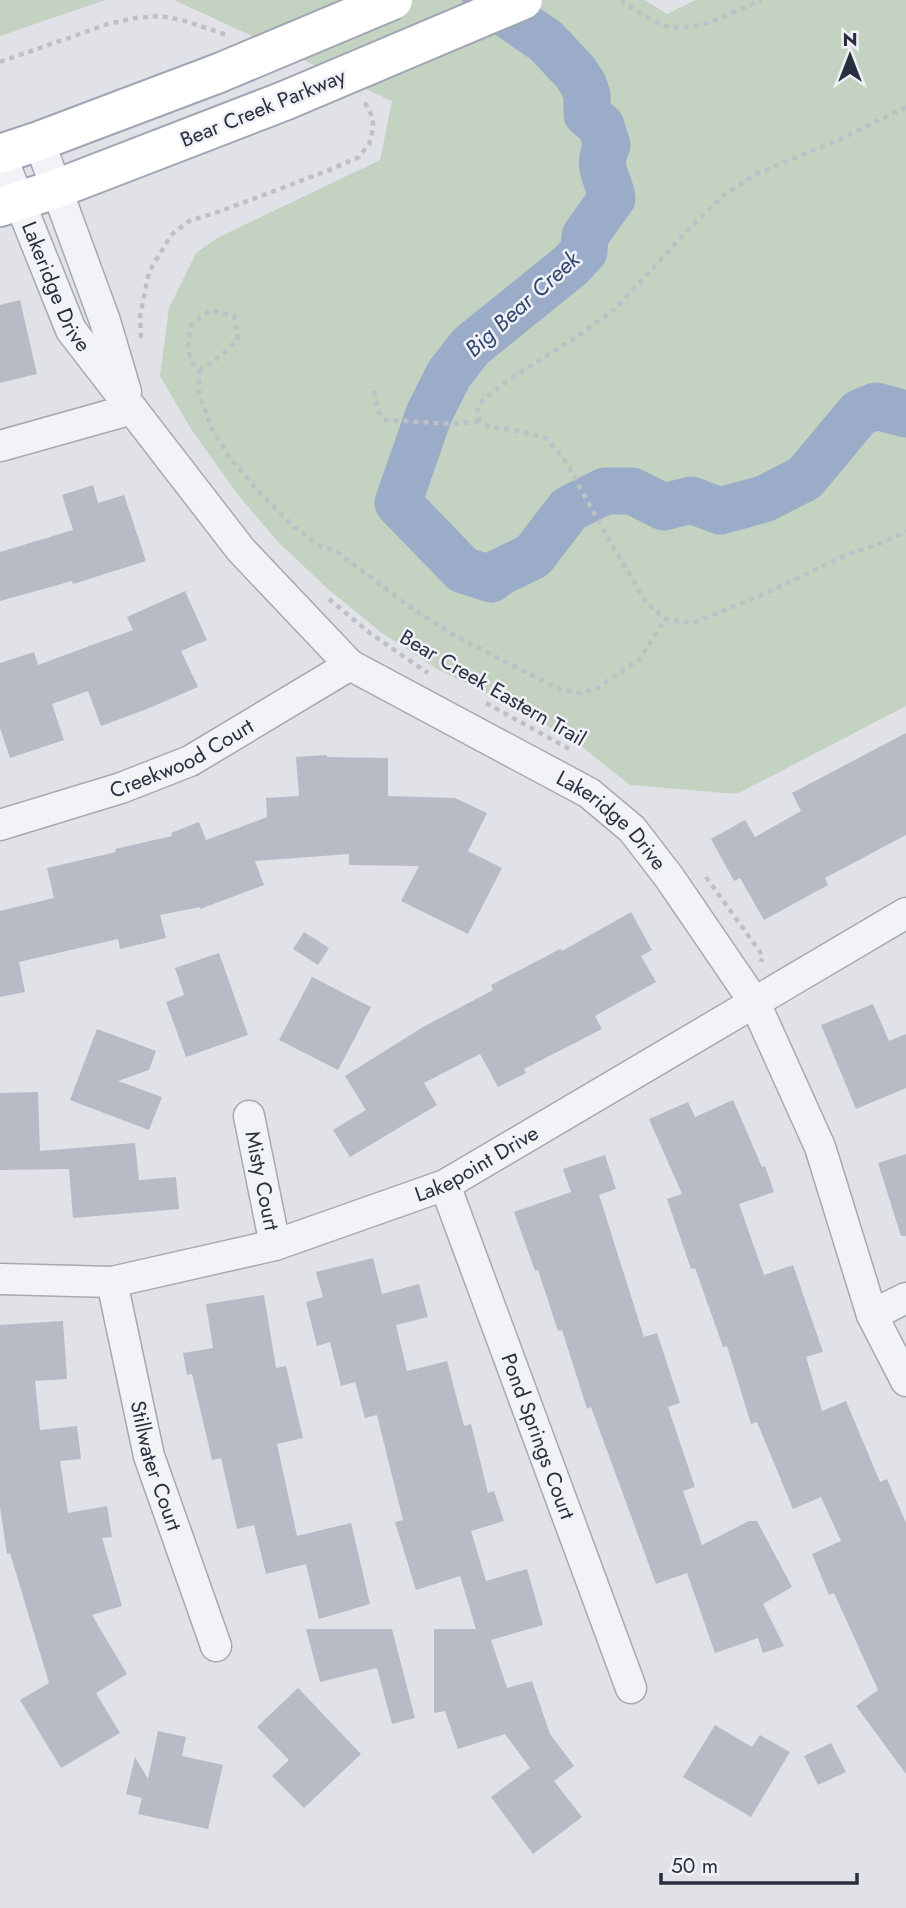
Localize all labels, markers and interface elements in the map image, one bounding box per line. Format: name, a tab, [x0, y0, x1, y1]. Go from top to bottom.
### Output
north arrow	[815, 21, 885, 91]
text: N	[842, 26, 858, 53]
street label: Bear Creek Parkway	[176, 61, 351, 155]
street label: Lakeridge Drive	[14, 217, 98, 358]
water label: Big Bear Creek	[457, 242, 588, 365]
street label: Bear Creek Eastern Trail	[394, 622, 592, 754]
street label: Creekwood Court	[106, 711, 259, 806]
street label: Lakeridge Drive	[551, 763, 674, 877]
street label: Lakepoint Drive	[411, 1118, 544, 1210]
street label: Misty Court	[237, 1128, 287, 1233]
street label: Pond Springs Court	[494, 1349, 582, 1524]
street label: Stillwater Court	[123, 1398, 189, 1535]
scale bar	[661, 1842, 857, 1886]
text: 50 m	[671, 1851, 718, 1881]

